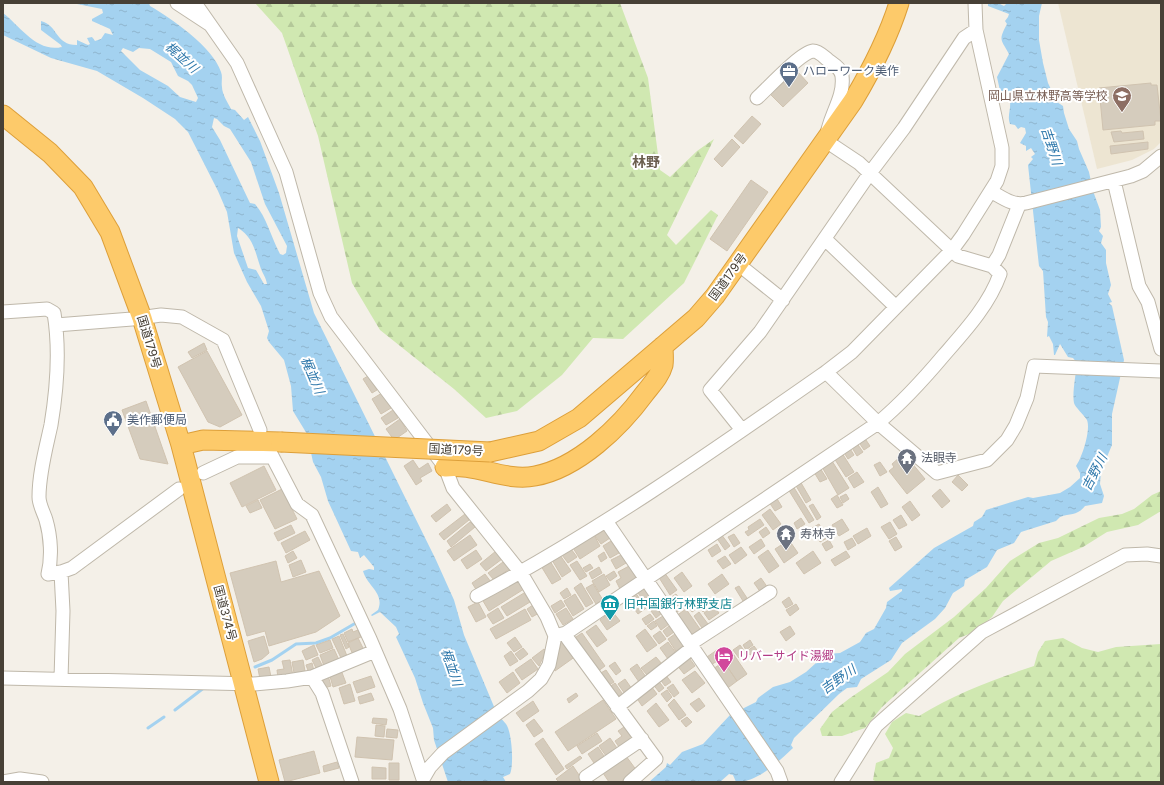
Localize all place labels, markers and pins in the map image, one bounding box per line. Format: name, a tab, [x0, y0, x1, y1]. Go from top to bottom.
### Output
office icon: ハローワーク美作	[778, 60, 800, 88]
place label: ハローワーク美作	[803, 63, 899, 78]
school or university icon: 岡山県立林野高等学校	[1111, 85, 1133, 113]
place label: 岡山県立林野高等学校	[988, 88, 1108, 103]
public building icon: 美作郵便局	[102, 409, 124, 437]
place label: 美作郵便局	[127, 412, 187, 427]
temple icon: 法眼寺	[896, 447, 918, 475]
place label: 法眼寺	[921, 450, 957, 465]
temple icon: 寿林寺	[775, 523, 797, 551]
place label: 寿林寺	[800, 526, 836, 541]
museum icon: 旧中国銀行林野支店	[599, 593, 621, 621]
place label: 旧中国銀行林野支店	[624, 596, 732, 611]
hotel icon: リバーサイド湯郷	[713, 645, 735, 673]
place label: リバーサイド湯郷	[738, 648, 834, 663]

